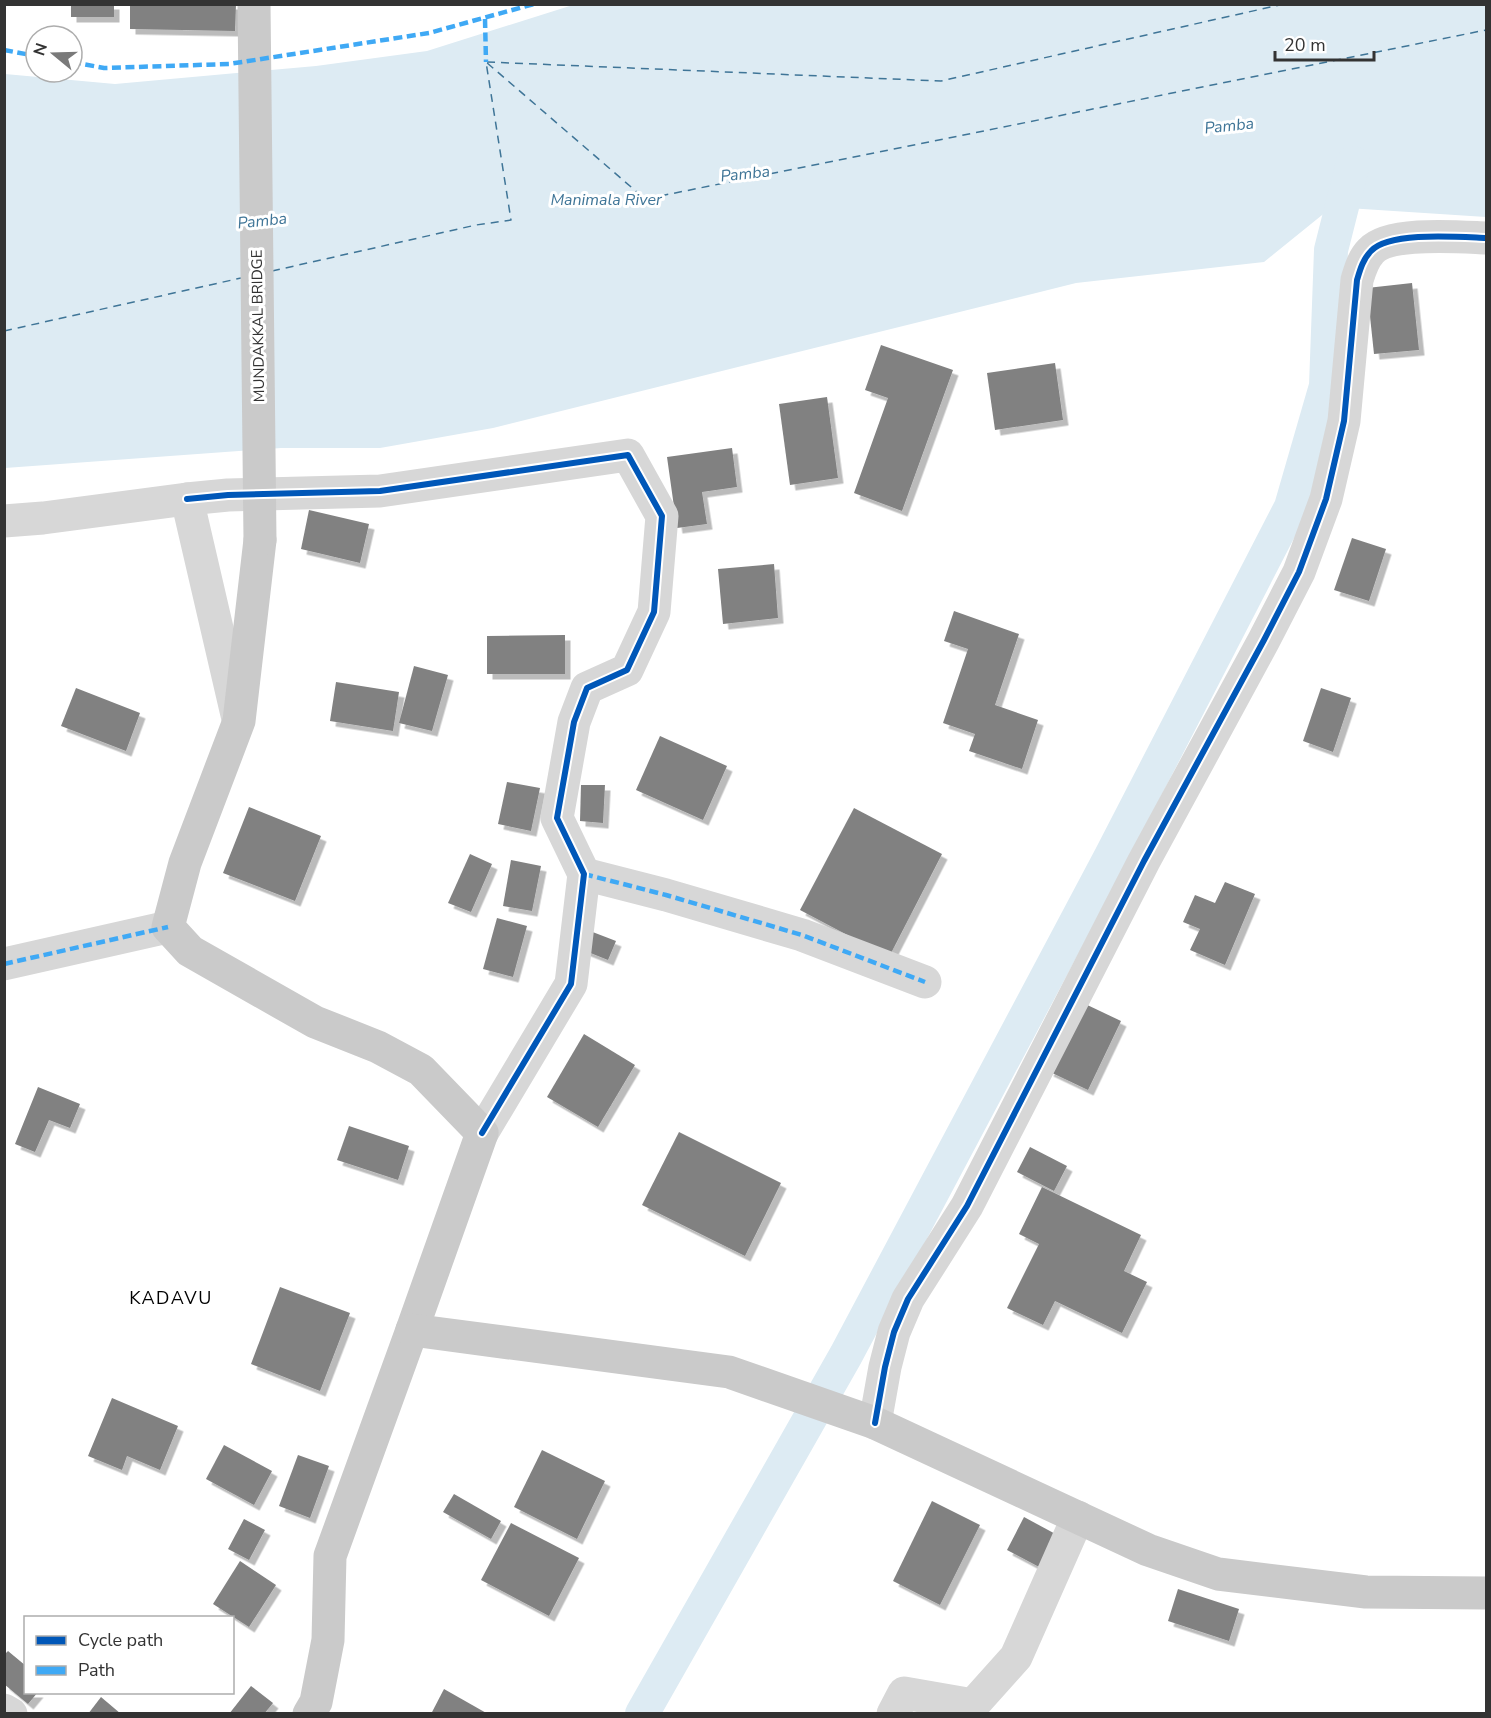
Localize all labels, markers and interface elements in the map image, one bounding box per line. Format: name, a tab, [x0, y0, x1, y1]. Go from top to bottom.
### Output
north arrow	[24, 24, 84, 84]
scale bar	[1275, 24, 1374, 62]
text: 20 m	[1284, 33, 1326, 57]
text: N	[28, 40, 53, 59]
water label: Pamba	[1203, 112, 1255, 140]
water label: Pamba	[719, 160, 771, 188]
water label: Manimala River	[550, 189, 663, 211]
water label: Pamba	[236, 207, 288, 235]
street label: MUNDAKKAL BRIDGE	[247, 249, 269, 403]
district label: KADAVU	[129, 1286, 213, 1310]
legend	[24, 1616, 234, 1694]
text: Cycle path	[78, 1628, 163, 1652]
text: Path	[78, 1658, 115, 1682]

